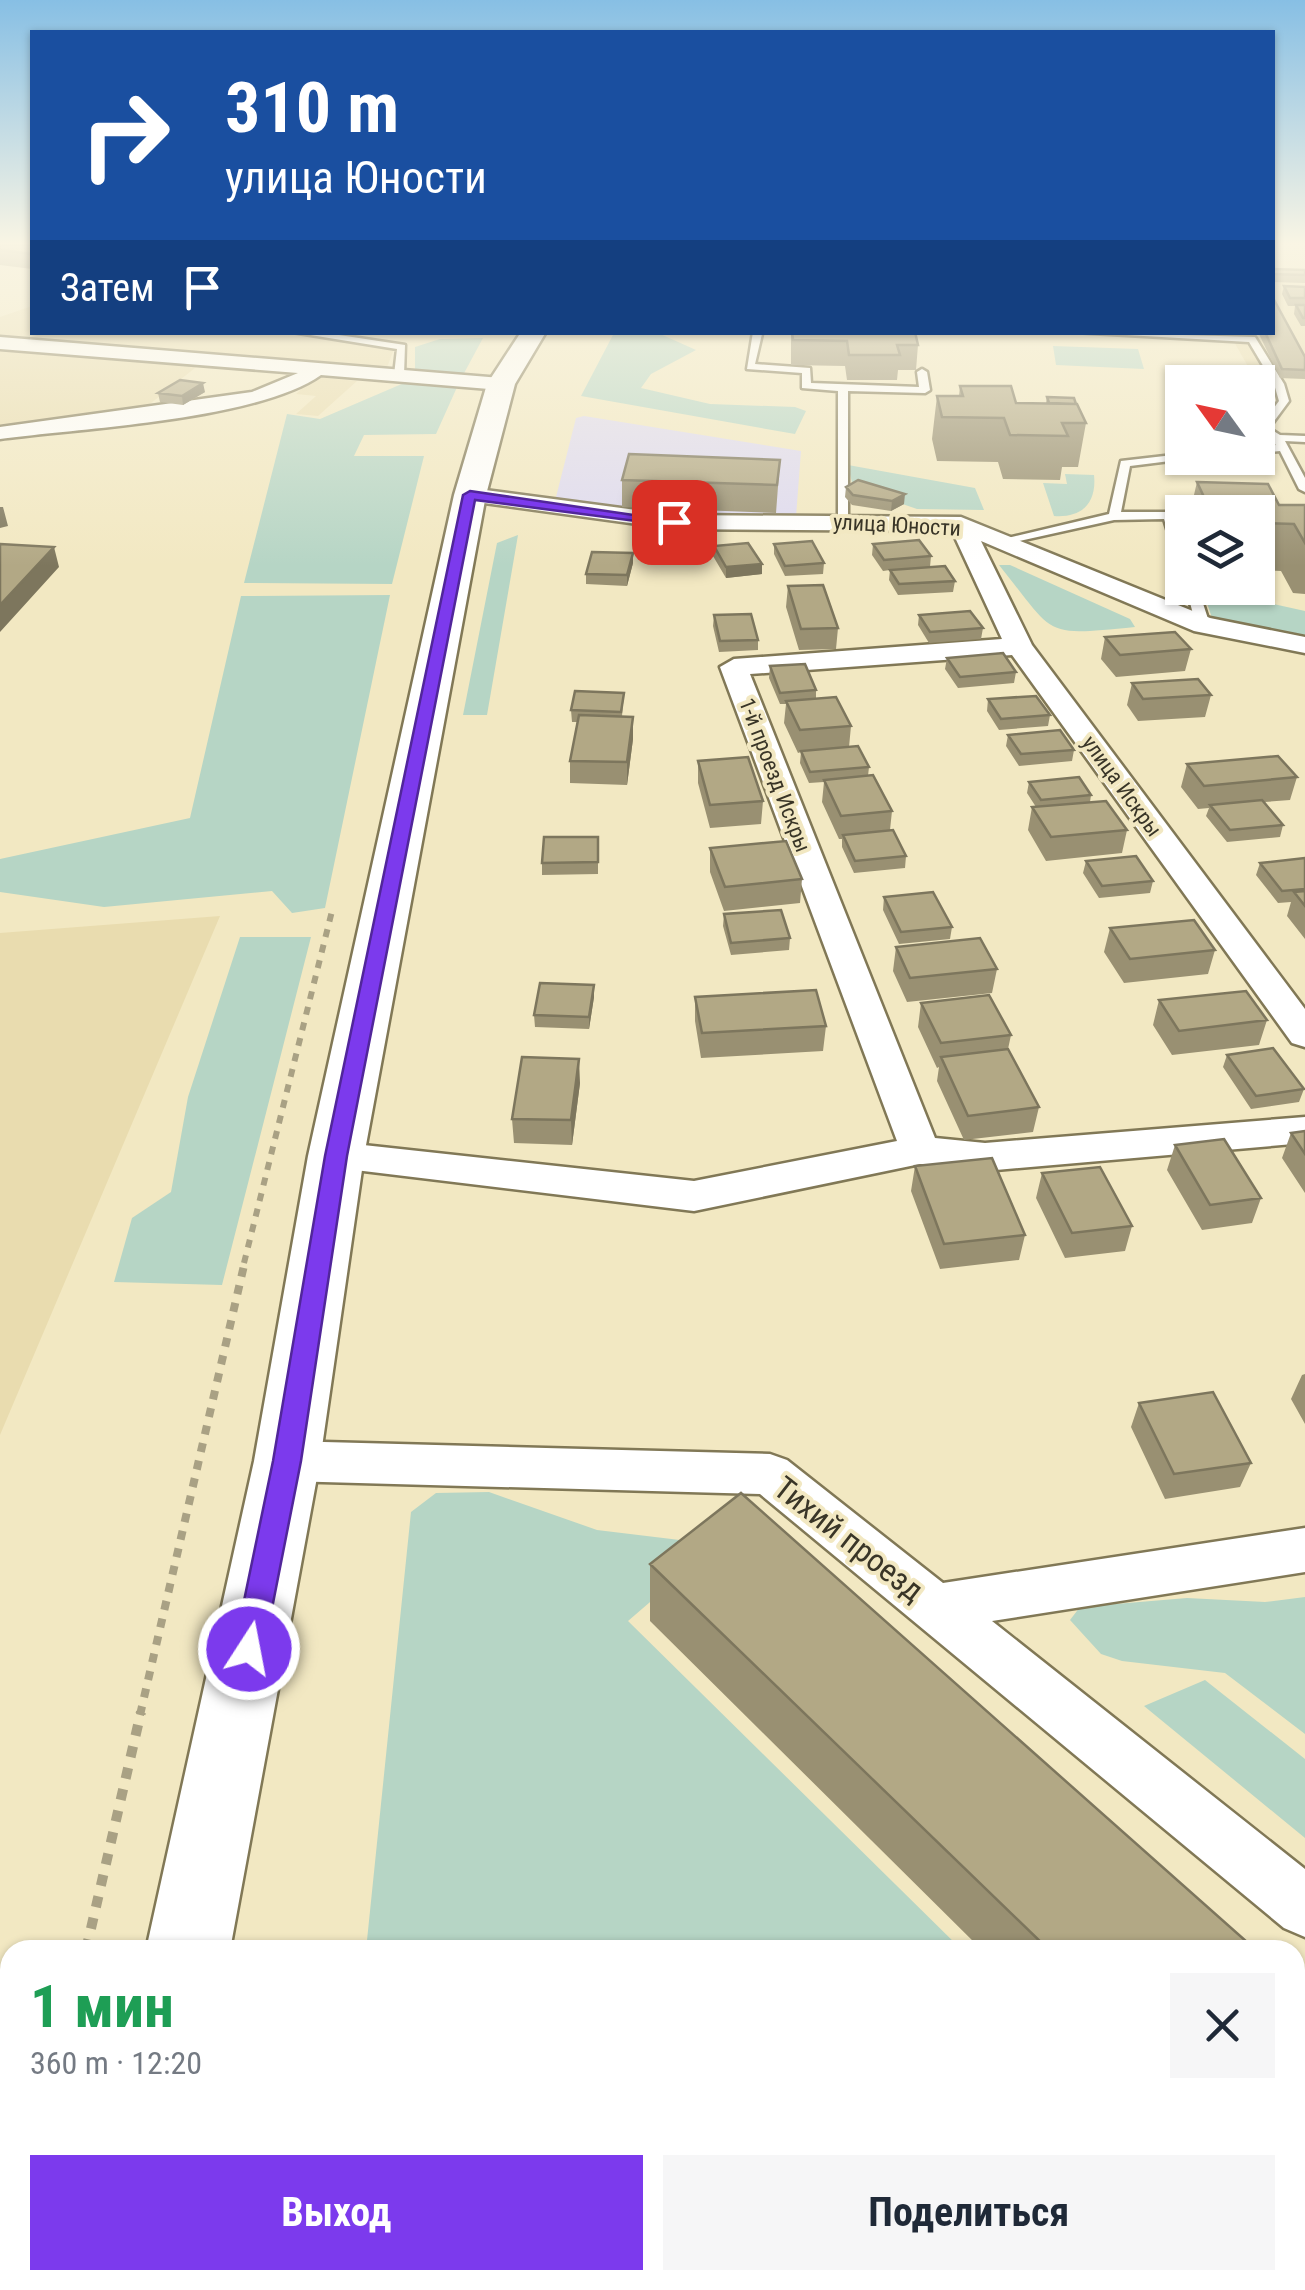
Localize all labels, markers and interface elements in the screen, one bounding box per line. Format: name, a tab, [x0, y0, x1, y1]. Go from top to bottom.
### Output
text: 310 m	[225, 67, 399, 149]
icon: right	[60, 70, 190, 200]
text: улица Юности	[225, 151, 487, 204]
icon: arrive	[175, 260, 230, 315]
text: Затем	[60, 266, 155, 310]
north arrow	[1165, 365, 1275, 475]
map controls	[1165, 365, 1275, 605]
pin	[632, 480, 717, 565]
icon: arrive	[647, 495, 702, 550]
button: layers	[1165, 495, 1275, 605]
street label: улица Юности	[832, 509, 962, 541]
street label: 1-й проезд Искры	[734, 695, 816, 855]
street label: улица Искры	[1077, 731, 1167, 841]
street label: Тихий проезд	[766, 1469, 932, 1609]
position arrow	[197, 1597, 301, 1701]
text: 1 мин	[30, 1971, 174, 2042]
button: close	[1170, 1973, 1275, 2078]
text: 360 m · 12:20	[30, 2044, 202, 2082]
button: Выход	[30, 2155, 643, 2270]
button: Поделиться	[663, 2155, 1275, 2270]

